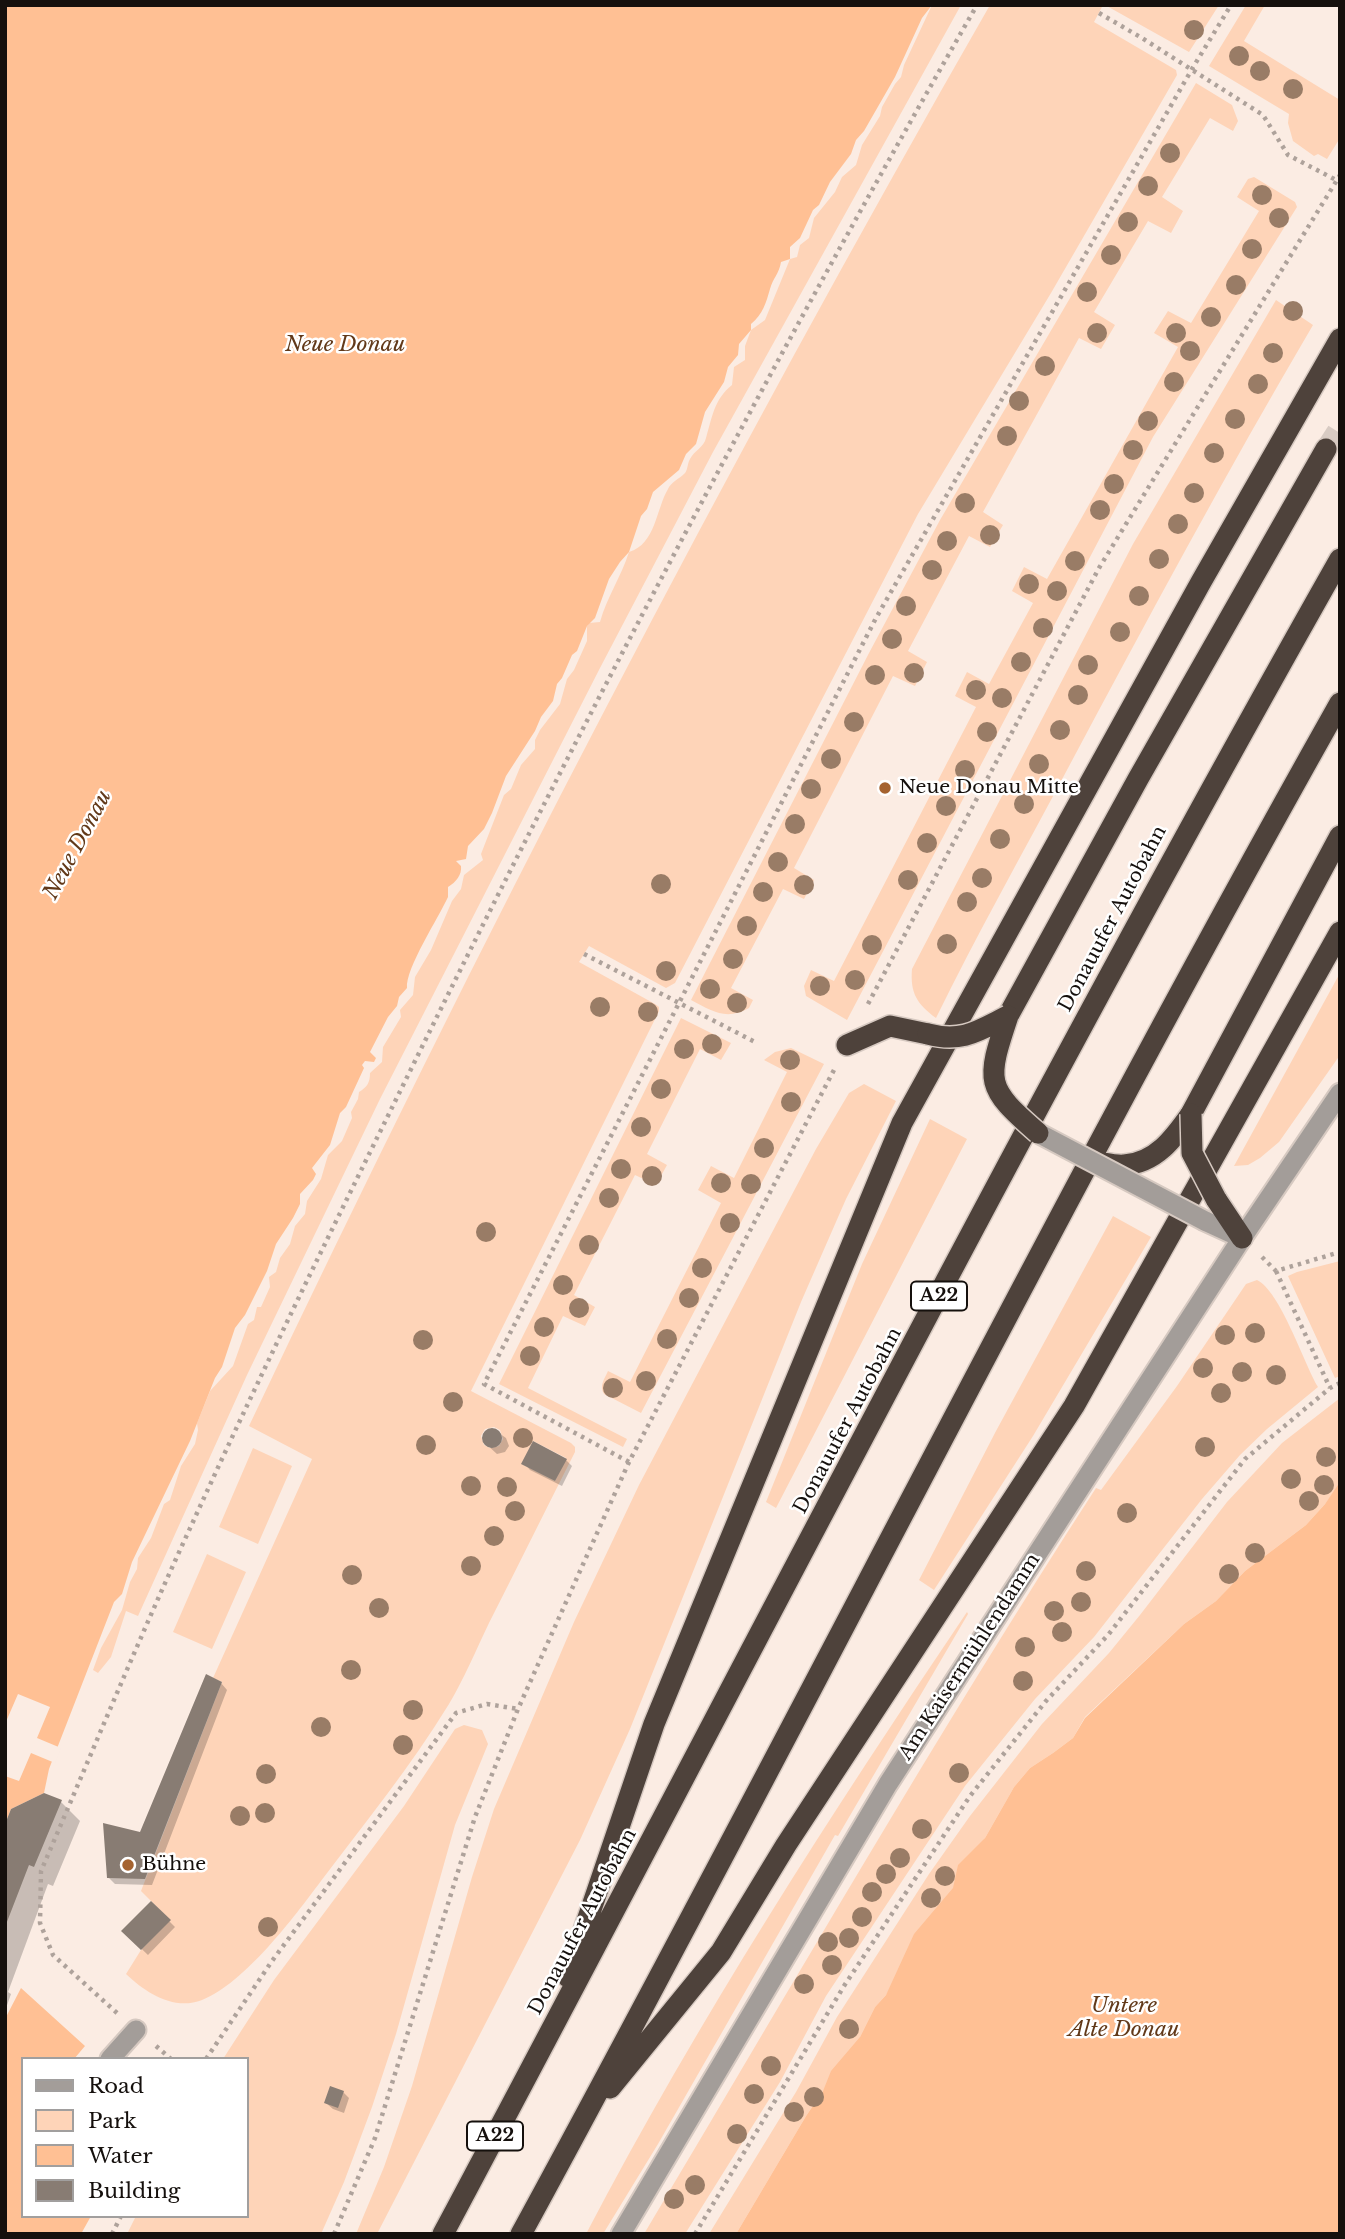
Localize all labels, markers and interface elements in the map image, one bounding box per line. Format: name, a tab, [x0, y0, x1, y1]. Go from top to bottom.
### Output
water label: Neue Donau	[285, 332, 405, 358]
place label: Neue Donau Mitte	[899, 777, 1079, 799]
marker: Neue Donau Mitte	[877, 780, 893, 796]
water label: Neue Donau	[39, 786, 117, 904]
street label: Donauufer Autobahn	[1054, 822, 1172, 1016]
road number: A22	[911, 1282, 967, 1310]
street label: Donauufer Autobahn	[789, 1324, 907, 1518]
street label: Am Kaisermühlendamm	[895, 1550, 1045, 1764]
street label: Donauufer Autobahn	[524, 1825, 642, 2019]
place label: Bühne	[142, 1854, 206, 1876]
marker: Bühne	[120, 1857, 136, 1873]
water label: Untere Alte Donau	[1069, 1993, 1179, 2043]
legend	[21, 2057, 248, 2218]
text: Road	[88, 2073, 144, 2099]
text: Park	[88, 2108, 137, 2134]
road number: A22	[467, 2122, 523, 2150]
text: Water	[88, 2143, 152, 2169]
text: Building	[88, 2178, 180, 2204]

